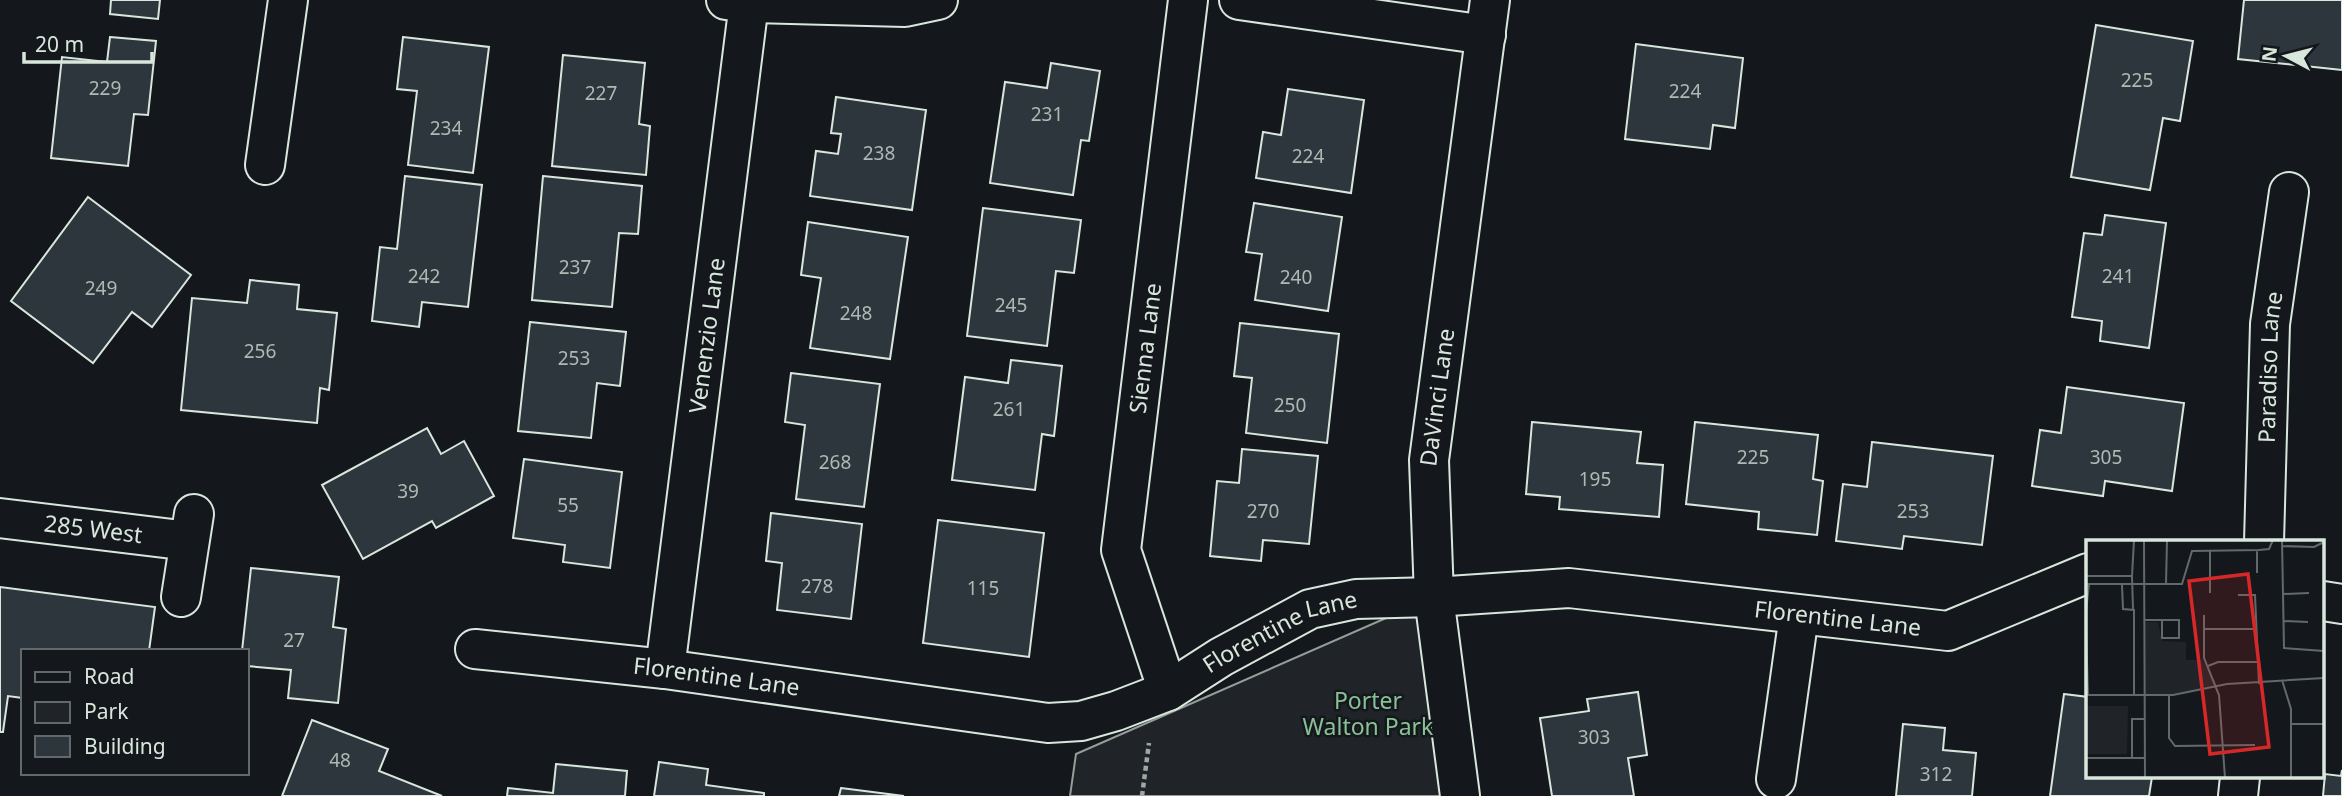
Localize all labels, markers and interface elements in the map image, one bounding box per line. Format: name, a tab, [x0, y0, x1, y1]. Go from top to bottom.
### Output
scale bar	[24, 21, 152, 65]
north arrow	[2251, 21, 2321, 91]
text: 20 m	[35, 30, 84, 58]
text: N	[2255, 45, 2283, 63]
house number: 225	[2121, 67, 2153, 93]
house number: 229	[89, 75, 121, 101]
house number: 224	[1669, 78, 1701, 104]
house number: 227	[585, 80, 617, 106]
house number: 231	[1031, 101, 1063, 127]
house number: 234	[430, 115, 462, 141]
house number: 238	[863, 140, 895, 166]
house number: 224	[1292, 143, 1324, 169]
house number: 237	[559, 254, 591, 280]
street label: Venenzio Lane	[680, 256, 732, 415]
house number: 242	[408, 263, 440, 289]
house number: 241	[2102, 263, 2134, 289]
house number: 240	[1280, 264, 1312, 290]
house number: 249	[85, 275, 117, 301]
street label: Sienna Lane	[1121, 281, 1168, 415]
street label: Paradiso Lane	[2250, 289, 2290, 443]
house number: 245	[995, 292, 1027, 318]
house number: 248	[840, 300, 872, 326]
street label: DaVinci Lane	[1411, 326, 1461, 468]
house number: 256	[244, 338, 276, 364]
house number: 253	[558, 345, 590, 371]
house number: 250	[1274, 392, 1306, 418]
house number: 261	[993, 396, 1025, 422]
house number: 225	[1737, 444, 1769, 470]
house number: 305	[2090, 444, 2122, 470]
house number: 268	[819, 449, 851, 475]
house number: 195	[1579, 466, 1611, 492]
house number: 39	[397, 478, 419, 504]
house number: 55	[557, 492, 579, 518]
house number: 270	[1247, 498, 1279, 524]
house number: 253	[1897, 498, 1929, 524]
street label: 285 West	[43, 507, 144, 550]
inset map	[2086, 540, 2324, 778]
house number: 278	[801, 573, 833, 599]
house number: 115	[967, 575, 999, 601]
street label: Florentine Lane	[1196, 582, 1360, 680]
street label: Florentine Lane	[1753, 592, 1923, 643]
house number: 27	[283, 627, 305, 653]
legend	[21, 649, 248, 775]
street label: Florentine Lane	[632, 649, 802, 703]
text: Road	[84, 662, 134, 690]
park label: Porter Walton Park	[1303, 684, 1434, 742]
text: Park	[84, 697, 129, 725]
house number: 303	[1578, 724, 1610, 750]
text: Building	[84, 732, 166, 760]
house number: 48	[329, 747, 351, 773]
house number: 312	[1920, 761, 1952, 787]

